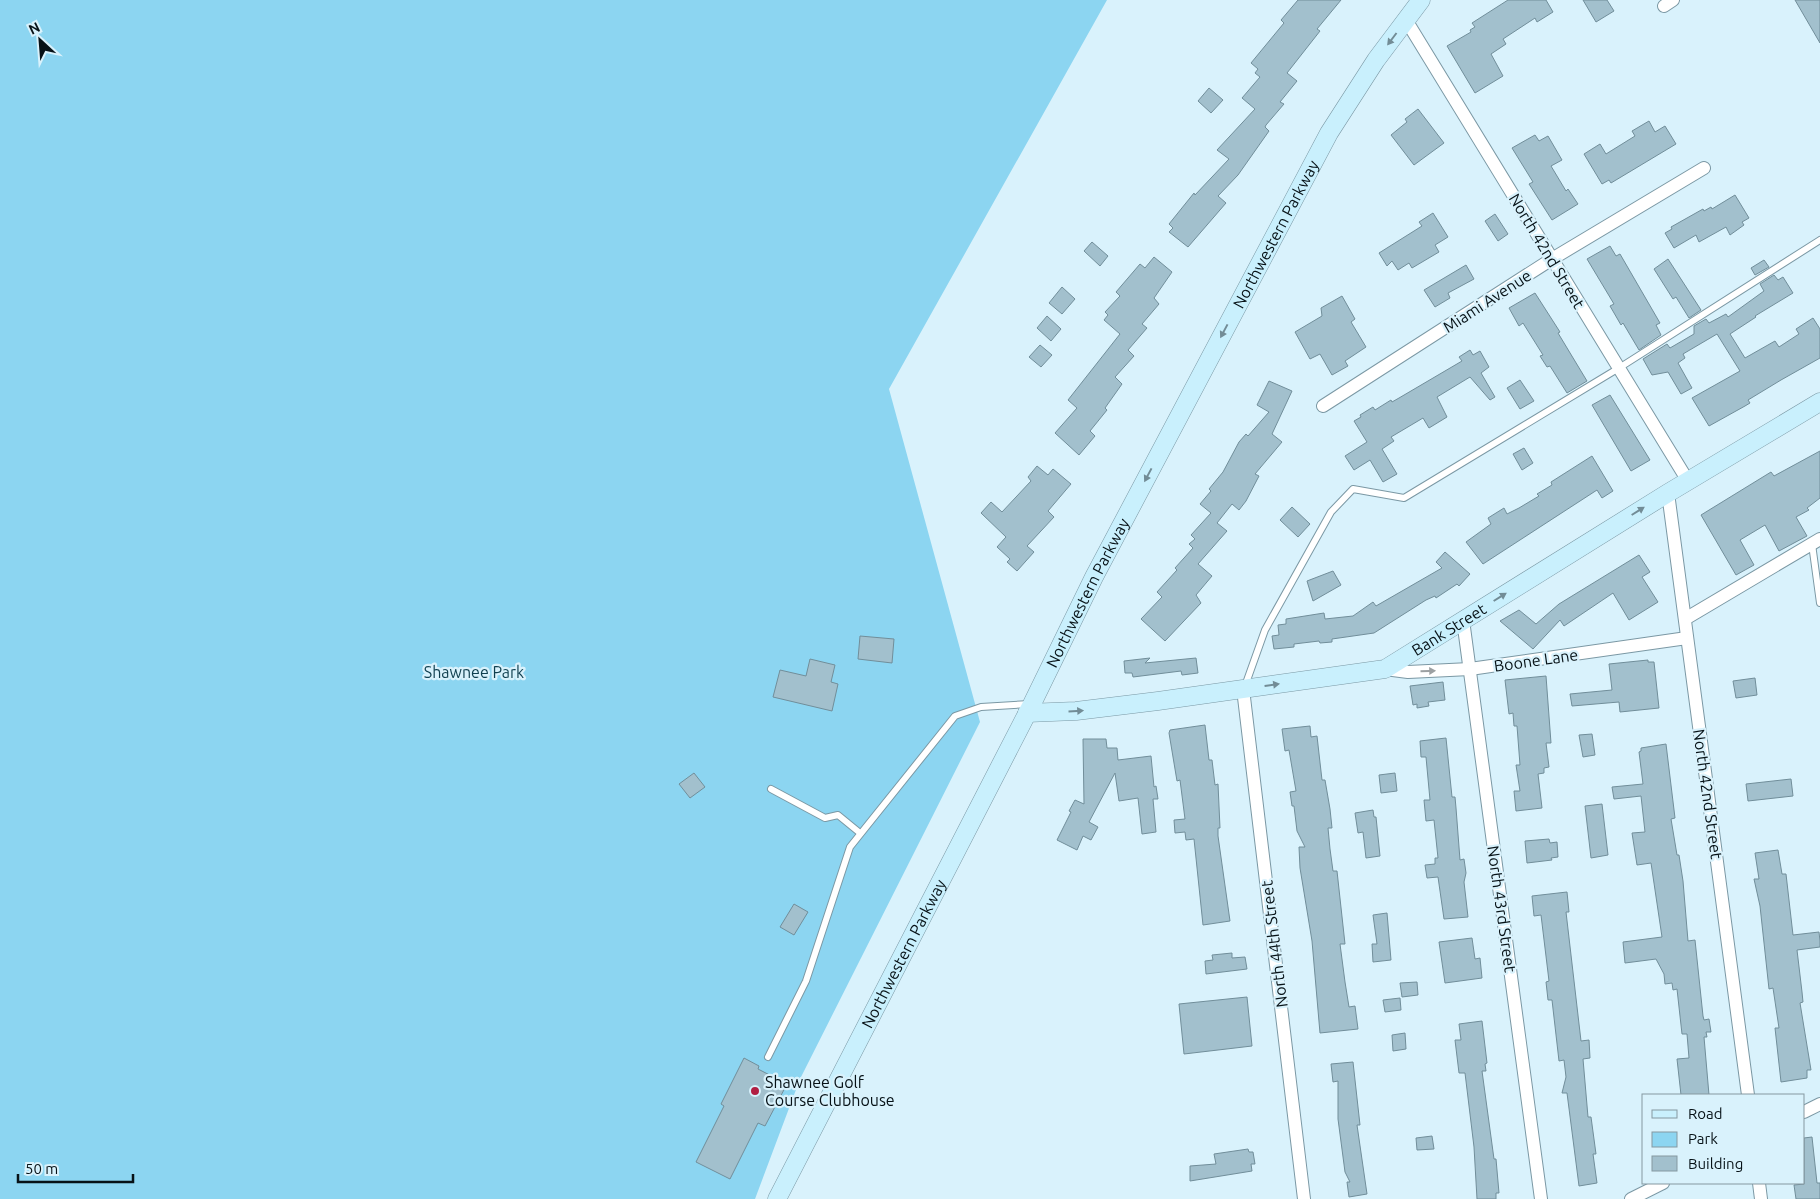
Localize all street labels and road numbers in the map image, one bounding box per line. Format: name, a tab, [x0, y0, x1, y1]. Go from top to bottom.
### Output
street label: Northwestern Parkway	[1229, 157, 1322, 311]
street label: North 42nd Street	[1506, 190, 1589, 312]
street label: Miami Avenue	[1440, 266, 1534, 336]
street label: Northwestern Parkway	[1042, 515, 1133, 670]
street label: Bank Street	[1408, 599, 1490, 659]
street label: Boone Lane	[1493, 645, 1579, 675]
street label: North 42nd Street	[1690, 728, 1726, 861]
street label: North 43rd Street	[1484, 845, 1520, 974]
street label: Northwestern Parkway	[858, 876, 949, 1031]
street label: North 44th Street	[1257, 879, 1291, 1008]

